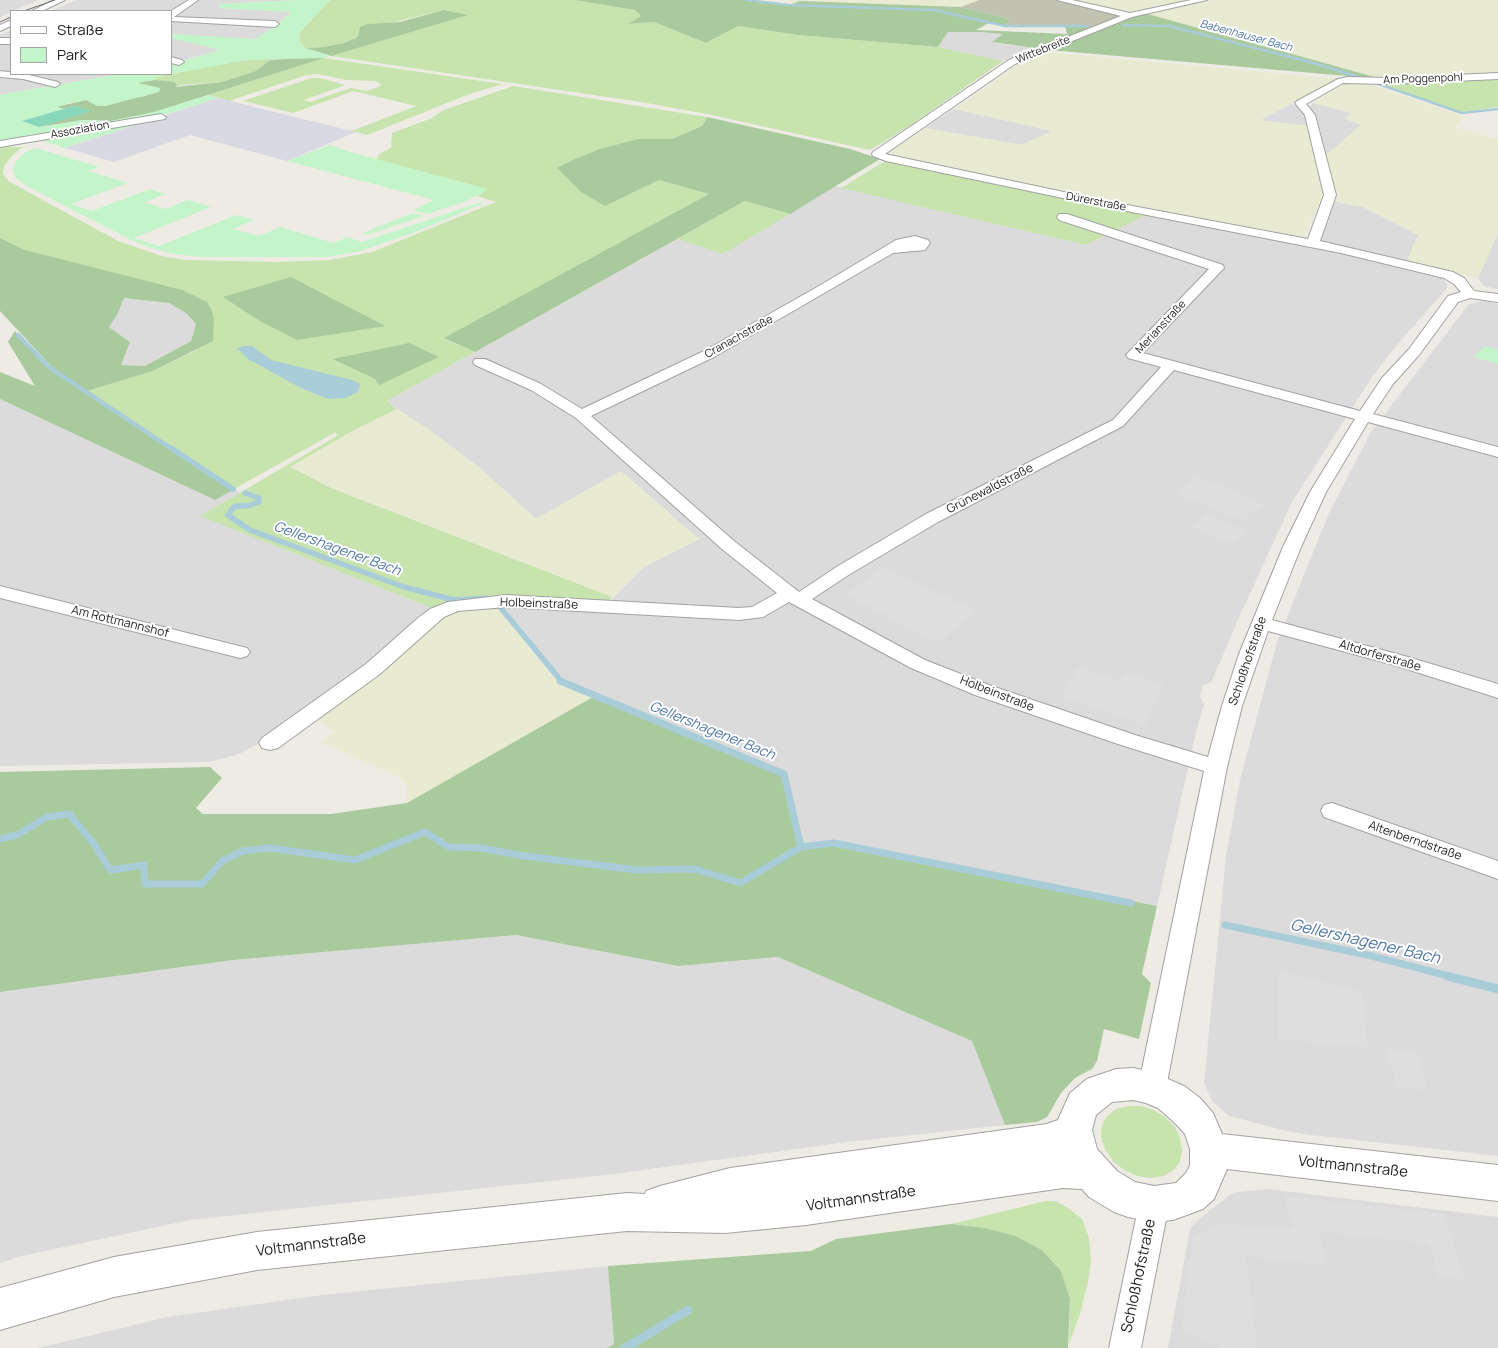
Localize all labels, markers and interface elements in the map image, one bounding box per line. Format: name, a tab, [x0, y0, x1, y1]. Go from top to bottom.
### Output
legend	[10, 10, 172, 75]
water label: Babenhauser Bach	[1198, 17, 1294, 55]
text: Straße	[57, 19, 103, 40]
street label: Wittebreite	[1014, 33, 1072, 67]
text: Park	[57, 44, 87, 65]
street label: Am Poggenpohl	[1383, 71, 1463, 87]
street label: Assoziation	[50, 118, 110, 142]
street label: Dürerstraße	[1065, 190, 1127, 214]
street label: Merianstraße	[1133, 298, 1189, 356]
street label: Cranachstraße	[703, 313, 775, 361]
street label: Grünewaldstraße	[944, 461, 1036, 517]
water label: Gellershagener Bach	[271, 518, 403, 580]
street label: Holbeinstraße	[500, 595, 578, 613]
street label: Am Rottmannshof	[70, 603, 170, 641]
street label: Schloßhofstraße	[1226, 615, 1270, 707]
street label: Altdorferstraße	[1337, 637, 1423, 675]
street label: Holbeinstraße	[958, 673, 1036, 715]
water label: Gellershagener Bach	[647, 698, 777, 764]
street label: Altenberndstraße	[1367, 818, 1463, 864]
water label: Gellershagener Bach	[1288, 915, 1442, 969]
street label: Voltmannstraße	[1297, 1152, 1409, 1182]
street label: Voltmannstraße	[805, 1182, 917, 1216]
street label: Schloßhofstraße	[1118, 1217, 1160, 1335]
street label: Voltmannstraße	[255, 1229, 367, 1261]

